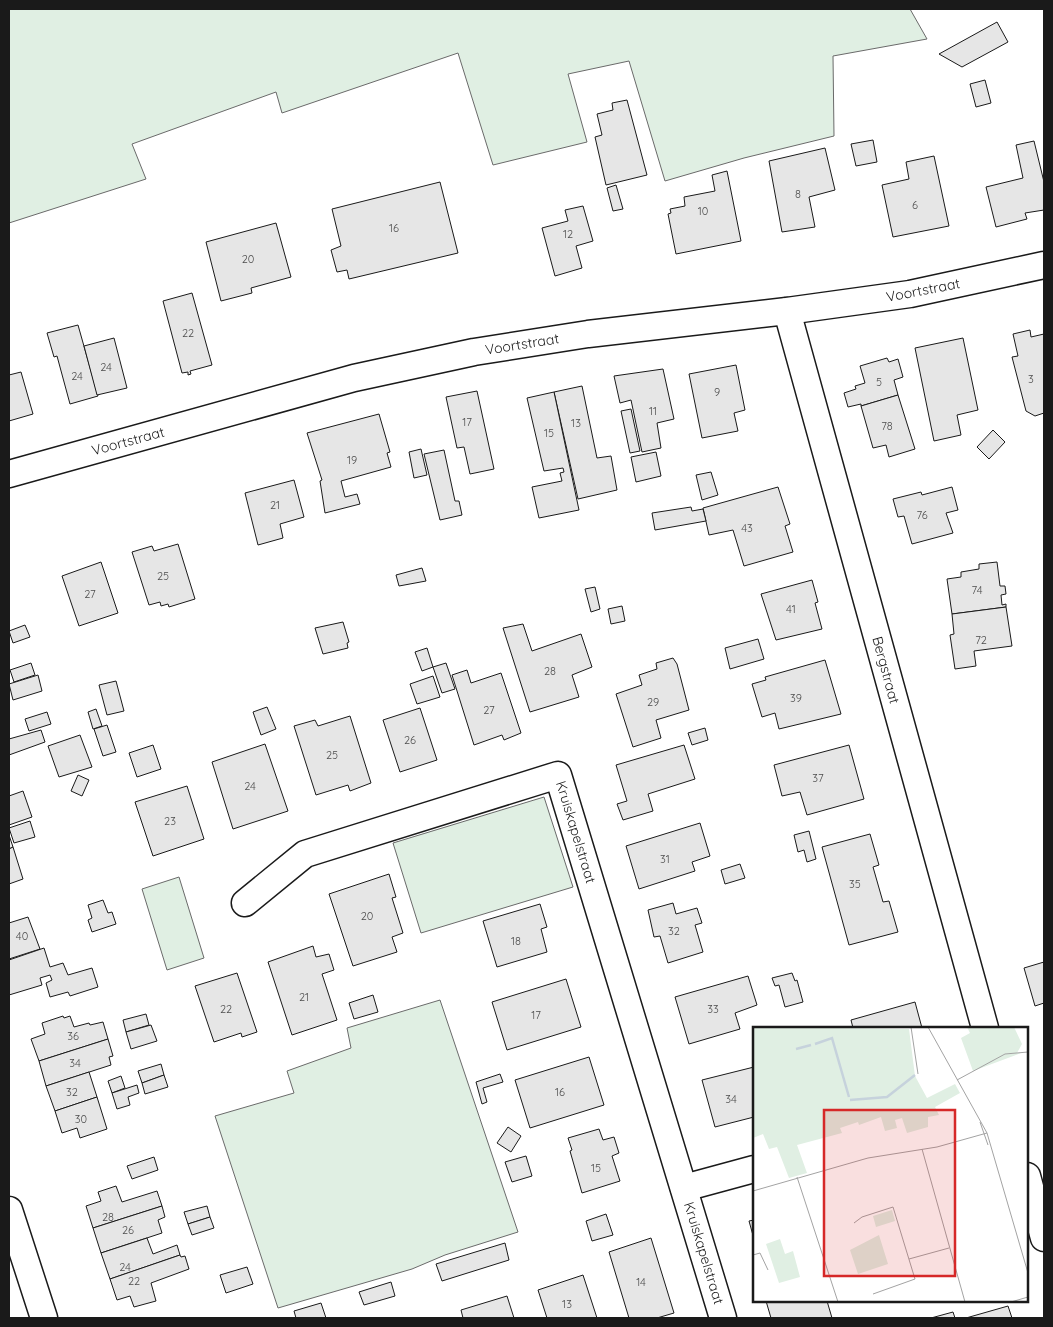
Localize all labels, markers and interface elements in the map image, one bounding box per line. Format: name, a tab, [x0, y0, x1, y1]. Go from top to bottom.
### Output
house number: 8	[795, 187, 801, 201]
house number: 6	[912, 198, 918, 212]
house number: 10	[698, 204, 708, 218]
house number: 16	[389, 221, 399, 235]
house number: 12	[563, 227, 573, 241]
house number: 20	[242, 252, 254, 266]
street label: Voortstraat	[885, 274, 962, 306]
house number: 22	[182, 326, 194, 340]
street label: Voortstraat	[484, 329, 561, 359]
house number: 24	[100, 360, 112, 374]
house number: 24	[71, 369, 83, 383]
house number: 3	[1028, 372, 1034, 386]
house number: 5	[876, 375, 882, 389]
house number: 9	[714, 385, 720, 399]
house number: 11	[649, 404, 657, 418]
house number: 17	[462, 415, 472, 429]
house number: 13	[571, 416, 581, 430]
house number: 78	[881, 419, 893, 433]
street label: Voortstraat	[90, 423, 167, 459]
house number: 15	[544, 426, 554, 440]
house number: 19	[347, 453, 357, 467]
house number: 21	[270, 498, 280, 512]
house number: 76	[916, 508, 928, 522]
house number: 43	[741, 521, 753, 535]
house number: 25	[157, 569, 169, 583]
house number: 74	[972, 583, 983, 597]
house number: 27	[84, 587, 96, 601]
house number: 41	[786, 602, 796, 616]
house number: 72	[975, 633, 987, 647]
street label: Bergstraat	[868, 634, 904, 706]
house number: 28	[544, 664, 556, 678]
house number: 39	[790, 691, 802, 705]
house number: 29	[647, 695, 659, 709]
house number: 27	[483, 703, 495, 717]
house number: 26	[404, 733, 416, 747]
house number: 25	[326, 748, 338, 762]
house number: 37	[812, 771, 824, 785]
house number: 24	[244, 779, 256, 793]
street label: Kruiskapelstraat	[552, 779, 600, 886]
house number: 23	[164, 814, 176, 828]
house number: 31	[660, 852, 670, 866]
house number: 35	[849, 877, 861, 891]
house number: 20	[361, 909, 373, 923]
house number: 32	[668, 924, 680, 938]
house number: 40	[16, 929, 28, 943]
house number: 18	[511, 934, 521, 948]
house number: 21	[299, 990, 309, 1004]
house number: 22	[220, 1002, 232, 1016]
house number: 33	[707, 1002, 719, 1016]
house number: 17	[531, 1008, 541, 1022]
inset map	[753, 1027, 1028, 1302]
house number: 36	[67, 1029, 79, 1043]
house number: 34	[69, 1056, 81, 1070]
house number: 32	[66, 1085, 78, 1099]
house number: 16	[555, 1085, 565, 1099]
house number: 34	[725, 1092, 737, 1106]
house number: 30	[75, 1112, 87, 1126]
house number: 15	[591, 1161, 601, 1175]
street label: Kruiskapelstraat	[680, 1200, 728, 1307]
house number: 28	[102, 1210, 114, 1224]
house number: 26	[122, 1223, 134, 1237]
house number: 24	[119, 1260, 131, 1274]
house number: 22	[128, 1274, 140, 1288]
house number: 14	[636, 1275, 646, 1289]
house number: 13	[562, 1297, 572, 1311]

